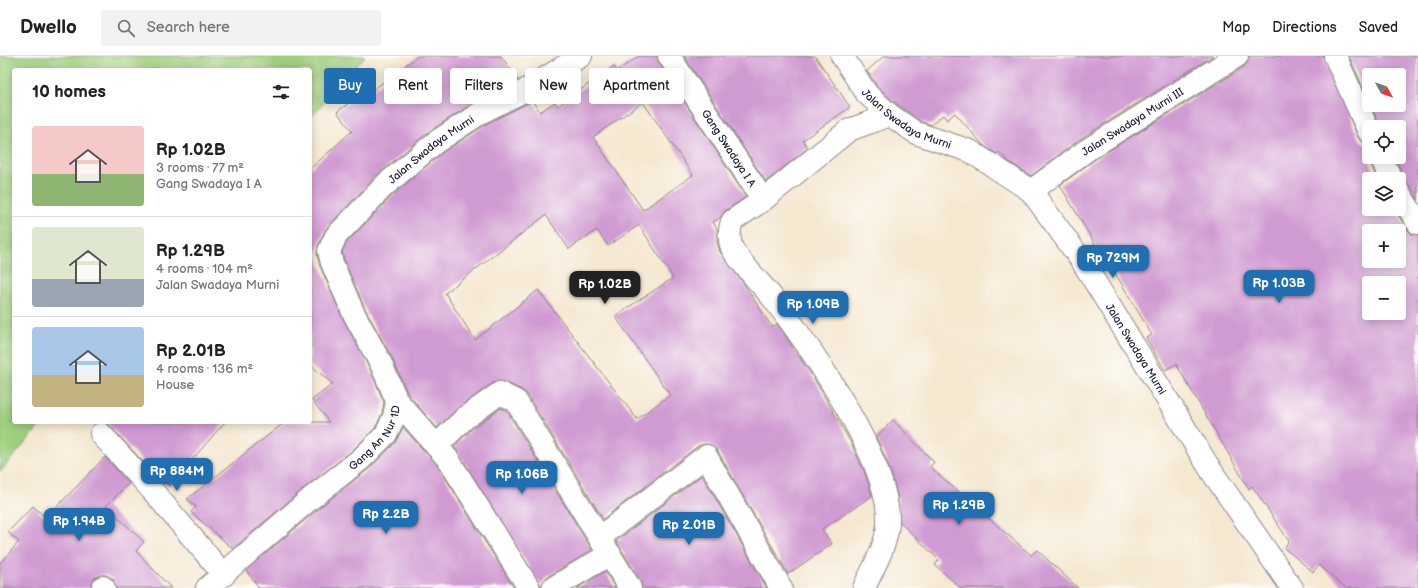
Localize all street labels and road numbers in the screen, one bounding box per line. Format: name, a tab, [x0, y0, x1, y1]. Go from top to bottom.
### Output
street label: Jalan Swadaya Murni III	[1079, 84, 1186, 158]
street label: Jalan Swadaya Murni	[859, 86, 953, 151]
street label: Gang Swadaya I A	[699, 107, 759, 189]
street label: Jalan Swadaya Murni	[385, 113, 476, 186]
street label: Jalan Swadaya Murni	[1103, 301, 1169, 397]
street label: Gang An Nur 1D	[346, 404, 403, 473]

